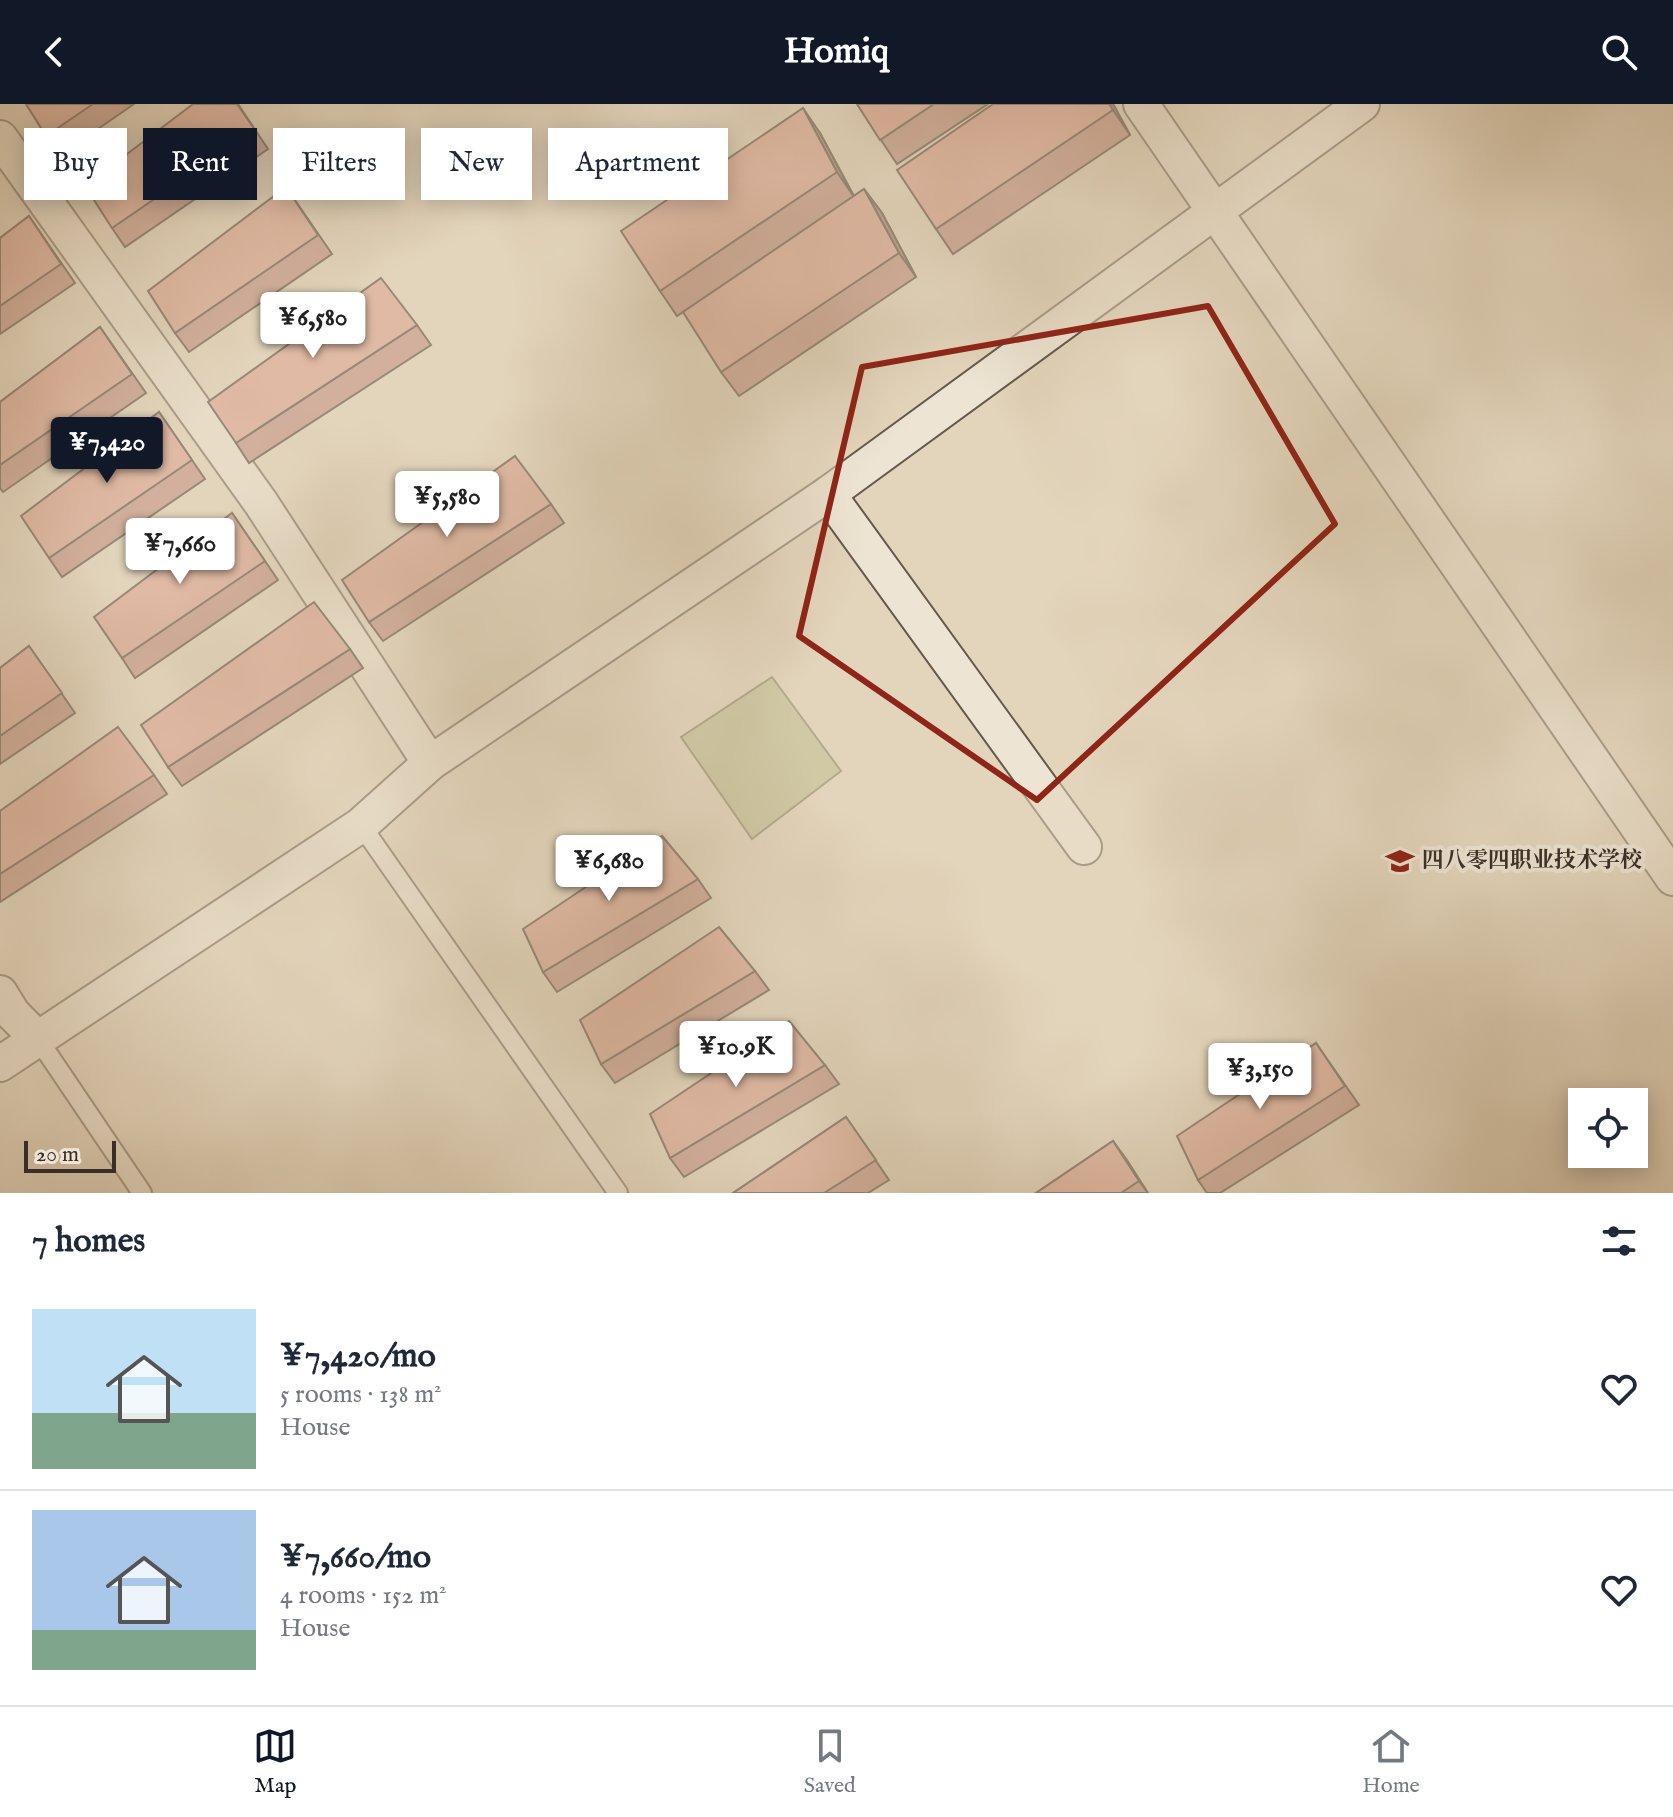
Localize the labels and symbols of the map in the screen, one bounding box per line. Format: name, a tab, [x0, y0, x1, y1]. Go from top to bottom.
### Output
pin: ¥6,580	[248, 292, 378, 360]
pin: ¥7,420	[42, 417, 172, 485]
pin: ¥5,580	[382, 471, 512, 539]
pin: ¥7,660	[115, 518, 245, 586]
pin: ¥6,680	[544, 835, 674, 903]
school or university icon: 四八零四职业技术学校	[1385, 846, 1415, 876]
place label: 四八零四职业技术学校	[1422, 847, 1642, 875]
pin: ¥10.9K	[671, 1021, 801, 1089]
pin: ¥3,150	[1195, 1043, 1325, 1111]
scale bar	[24, 1137, 116, 1173]

